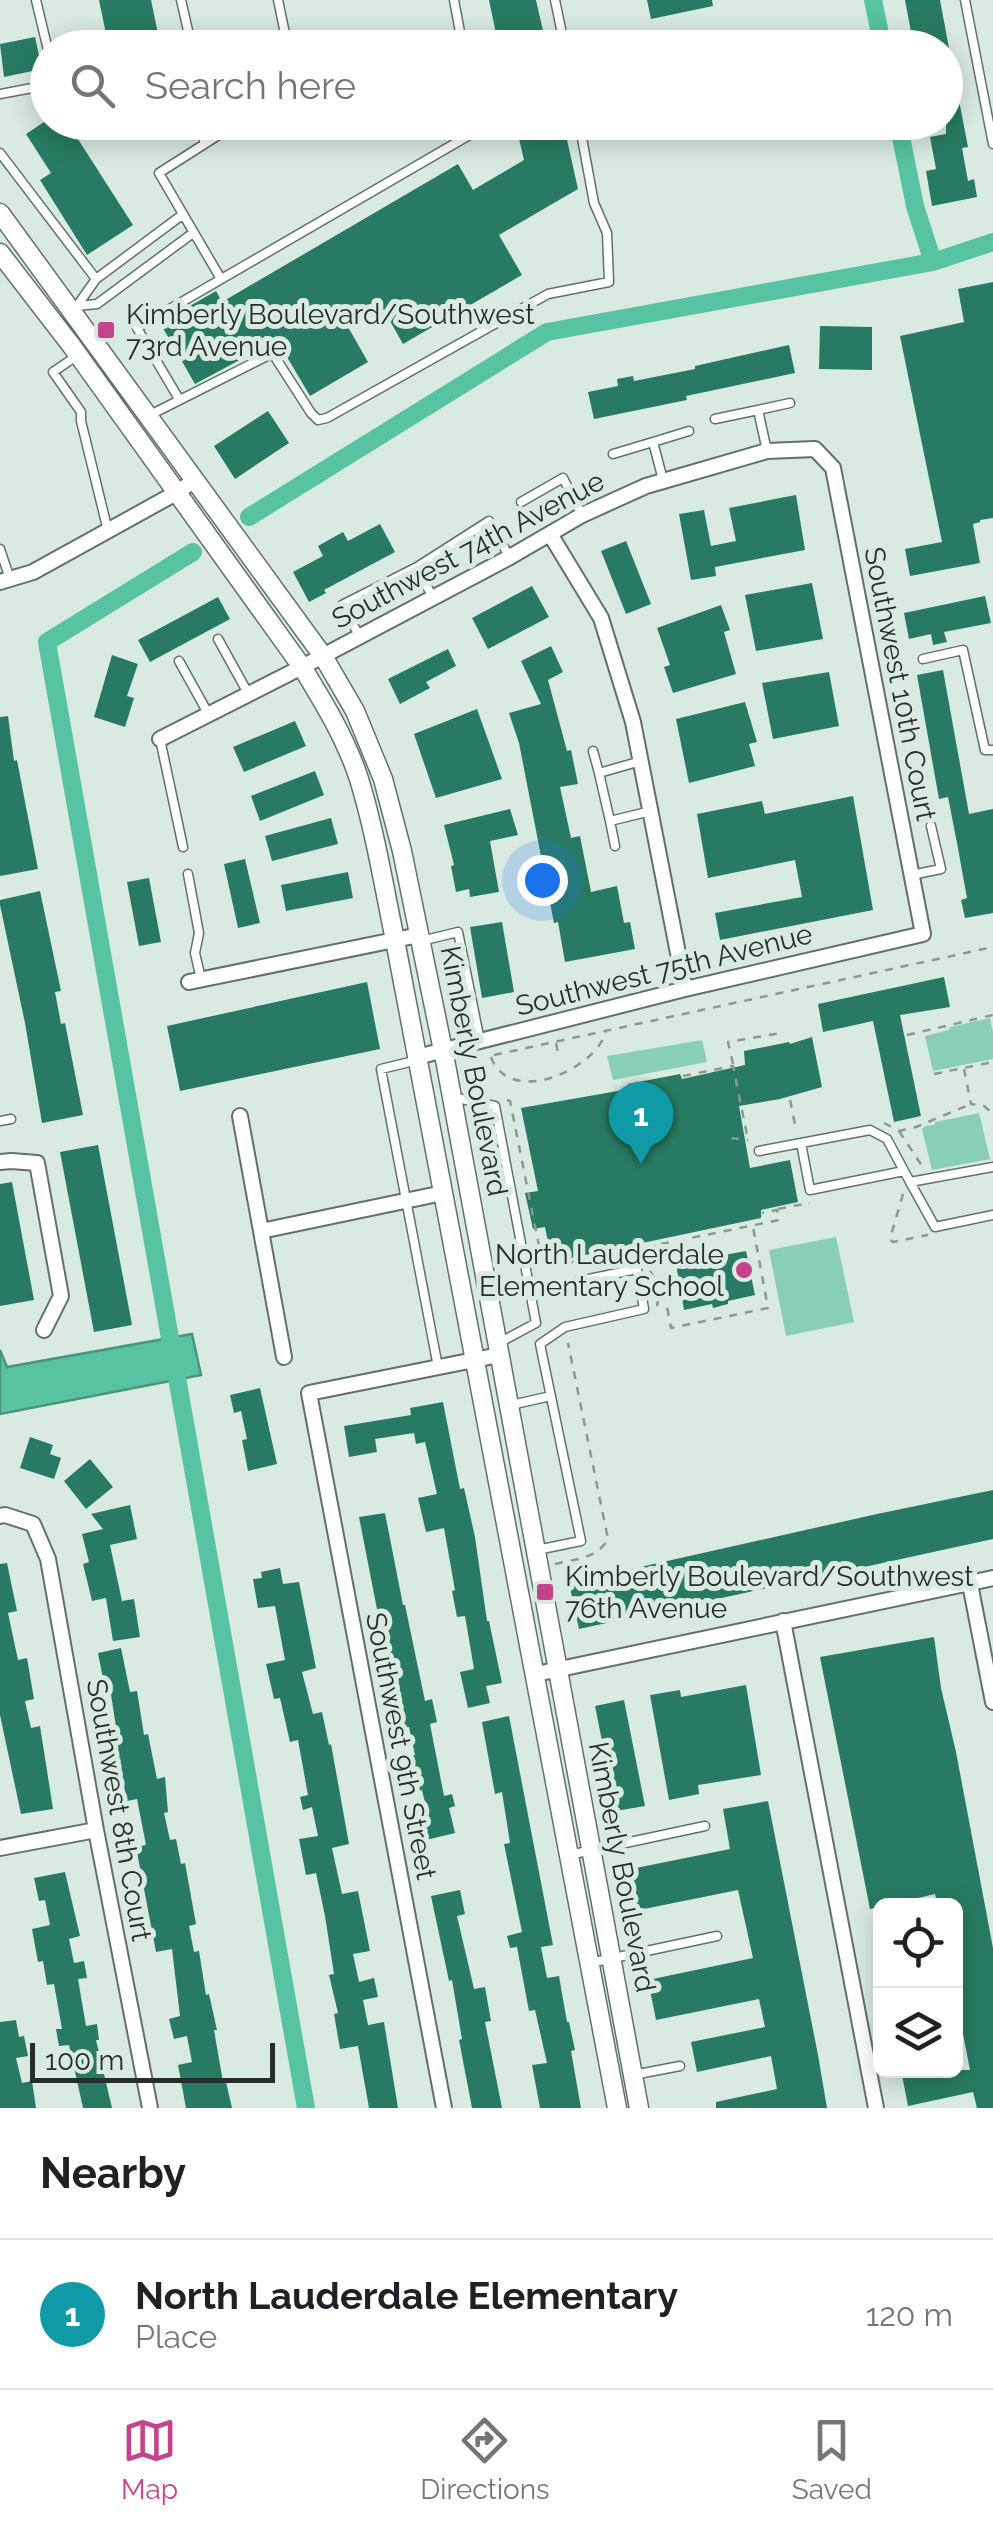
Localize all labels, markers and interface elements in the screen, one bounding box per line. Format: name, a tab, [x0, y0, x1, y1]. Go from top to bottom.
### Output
search box	[30, 30, 963, 140]
icon: search	[65, 58, 120, 113]
text: Search here	[145, 63, 356, 108]
place label: Kimberly Boulevard/Southwest 73rd Avenue	[126, 298, 535, 363]
marker: Kimberly Boulevard/Southwest 73rd Avenue	[95, 319, 117, 341]
street label: Southwest 74th Avenue	[326, 464, 610, 636]
street label: Southwest 10th Court	[857, 544, 943, 824]
your location	[517, 855, 568, 906]
street label: Southwest 75th Avenue	[512, 917, 816, 1023]
street label: Kimberly Boulevard	[434, 943, 514, 1199]
pin: 1	[608, 1082, 674, 1164]
place label: North Lauderdale Elementary School	[479, 1238, 724, 1303]
marker: North Lauderdale Elementary School	[733, 1259, 755, 1281]
place label: Kimberly Boulevard/Southwest 76th Avenue	[565, 1560, 974, 1625]
marker: Kimberly Boulevard/Southwest 76th Avenue	[534, 1581, 556, 1603]
street label: Southwest 9th Street	[359, 1610, 443, 1883]
street label: Southwest 8th Court	[80, 1676, 158, 1944]
street label: Kimberly Boulevard	[582, 1739, 662, 1995]
map controls	[873, 1898, 963, 2078]
button: locate	[873, 1898, 963, 1988]
button: layers	[873, 1988, 963, 2078]
scale bar	[30, 2038, 275, 2082]
text: 100 m	[45, 2044, 124, 2077]
text: Nearby	[40, 2149, 186, 2198]
text: North Lauderdale Elementary	[135, 2273, 678, 2318]
text: 1	[65, 2296, 80, 2333]
text: 120 m	[865, 2296, 953, 2333]
text: Place	[135, 2318, 217, 2355]
tab: Map	[121, 2413, 178, 2506]
tab: Directions	[420, 2413, 550, 2506]
tab: Saved	[792, 2413, 872, 2506]

